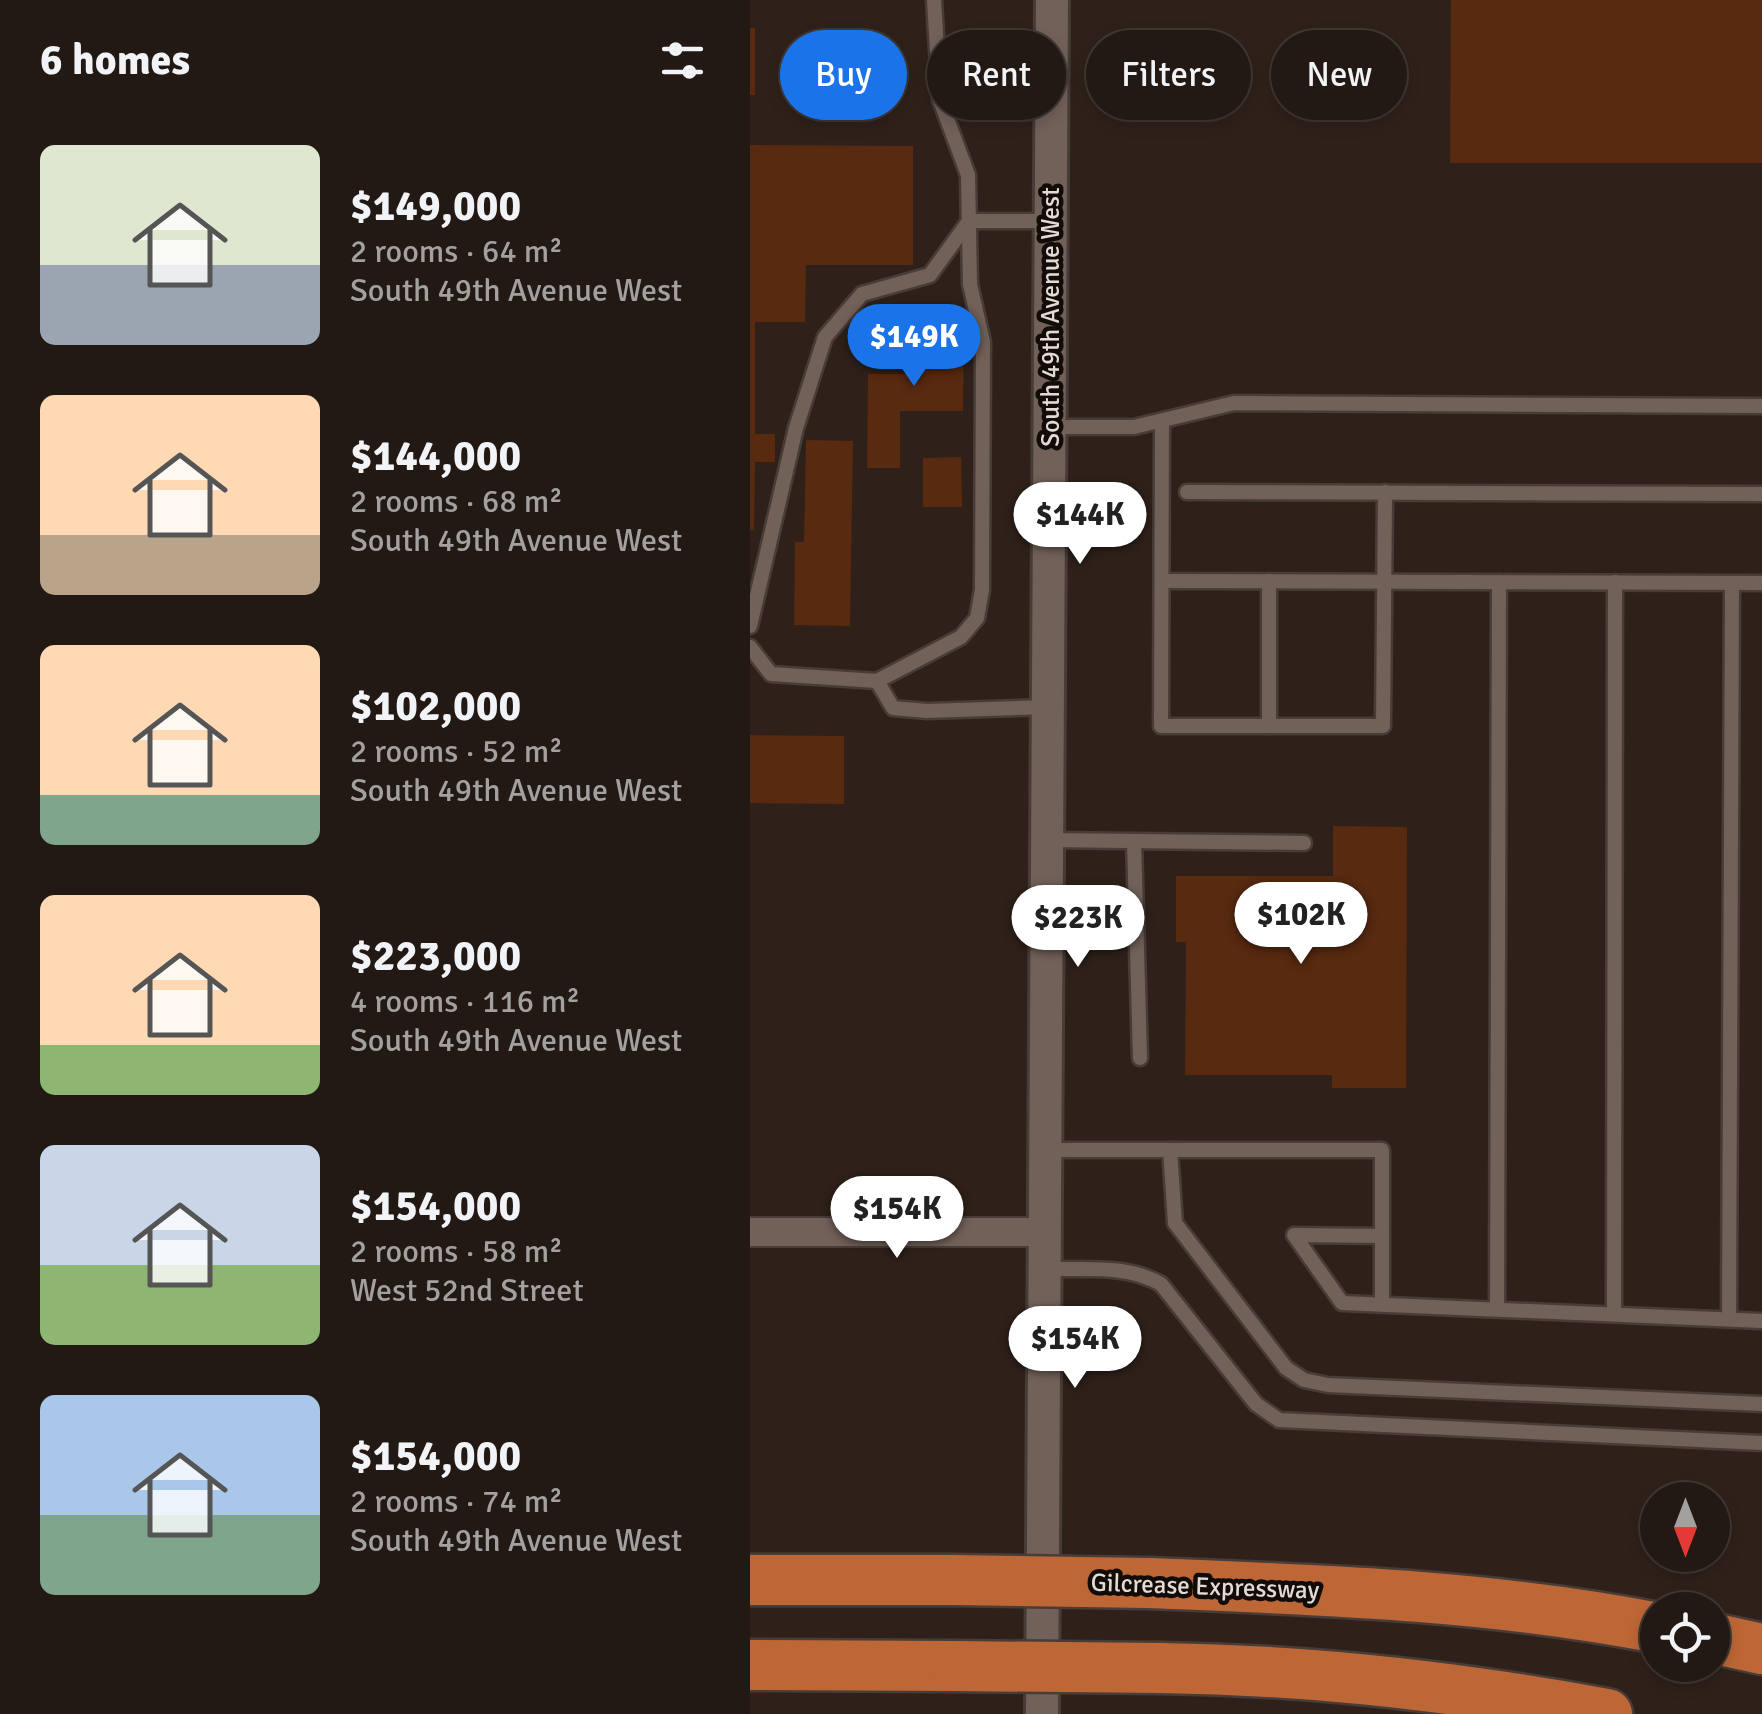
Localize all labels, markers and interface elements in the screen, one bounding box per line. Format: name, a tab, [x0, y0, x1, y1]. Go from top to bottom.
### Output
chip: Buy	[780, 30, 907, 120]
chip: Rent	[927, 30, 1066, 120]
chip: Filters	[1086, 30, 1251, 120]
chip: New	[1271, 30, 1407, 120]
icon: filters	[655, 33, 710, 88]
text: 6 homes	[40, 35, 190, 86]
text: $149,000	[350, 181, 521, 232]
icon: home	[120, 185, 240, 305]
street label: South 49th Avenue West	[1035, 187, 1066, 447]
text: 2 rooms · 64 m²	[350, 232, 563, 271]
text: South 49th Avenue West	[350, 271, 682, 310]
pin: $149K	[844, 304, 984, 389]
text: $149K	[870, 317, 958, 356]
text: $144,000	[350, 431, 521, 482]
icon: home	[120, 435, 240, 555]
text: 2 rooms · 68 m²	[350, 482, 563, 521]
pin: $144K	[1010, 482, 1150, 567]
text: $144K	[1036, 495, 1124, 534]
text: South 49th Avenue West	[350, 521, 682, 560]
text: $102,000	[350, 681, 521, 732]
icon: home	[120, 685, 240, 805]
text: 2 rooms · 52 m²	[350, 732, 563, 771]
text: South 49th Avenue West	[350, 771, 682, 810]
pin: $102K	[1231, 882, 1371, 967]
pin: $223K	[1008, 885, 1148, 970]
text: $102K	[1257, 895, 1345, 934]
text: $223K	[1034, 898, 1122, 937]
text: $223,000	[350, 931, 521, 982]
icon: home	[120, 935, 240, 1055]
text: 4 rooms · 116 m²	[350, 982, 580, 1021]
text: South 49th Avenue West	[350, 1021, 682, 1060]
pin: $154K	[827, 1176, 967, 1261]
text: $154,000	[350, 1181, 521, 1232]
icon: home	[120, 1185, 240, 1305]
text: $154K	[853, 1189, 941, 1228]
text: 2 rooms · 58 m²	[350, 1232, 563, 1271]
text: West 52nd Street	[350, 1271, 584, 1310]
pin: $154K	[1005, 1306, 1145, 1391]
text: $154K	[1031, 1319, 1119, 1358]
text: $154,000	[350, 1431, 521, 1482]
icon: home	[120, 1435, 240, 1555]
text: 2 rooms · 74 m²	[350, 1482, 563, 1521]
north arrow	[1640, 1482, 1730, 1572]
map controls	[1640, 1482, 1730, 1682]
text: South 49th Avenue West	[350, 1521, 682, 1560]
street label: Gilcrease Expressway	[1090, 1567, 1320, 1605]
button: locate	[1640, 1592, 1730, 1682]

